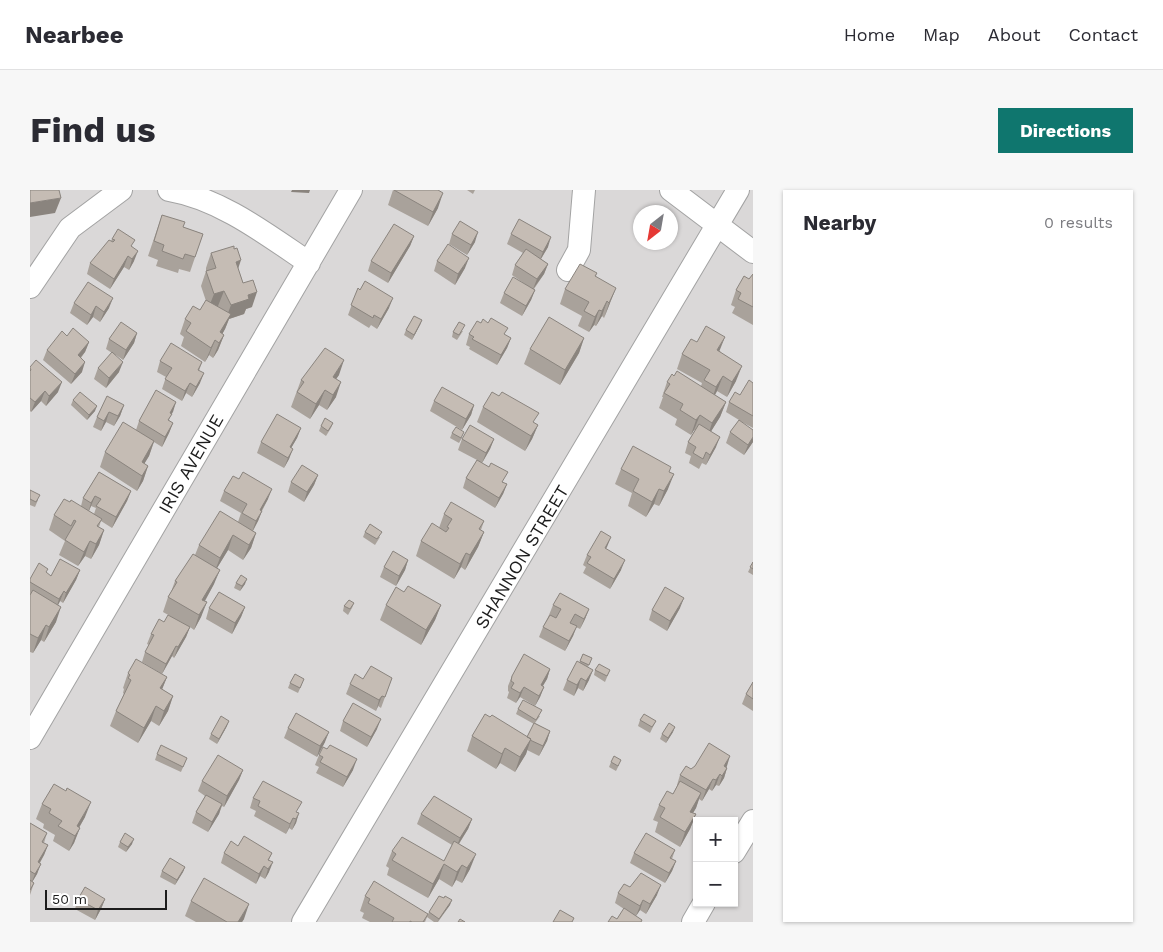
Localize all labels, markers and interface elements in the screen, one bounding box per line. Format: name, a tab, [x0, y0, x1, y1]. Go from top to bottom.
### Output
text: Nearbee	[25, 21, 124, 49]
text: Home	[844, 24, 895, 45]
text: Map	[923, 24, 960, 45]
text: About	[988, 24, 1040, 45]
text: Contact	[1068, 24, 1138, 45]
button: Directions	[998, 108, 1133, 153]
text: Find us	[30, 109, 156, 151]
north arrow	[633, 205, 678, 250]
text: Nearby	[803, 210, 876, 235]
text: 0 results	[1044, 213, 1113, 232]
street label: IRIS AVENUE	[154, 410, 227, 517]
street label: SHANNON STREET	[470, 481, 573, 632]
map controls	[693, 817, 738, 907]
button: +	[693, 817, 738, 862]
button: −	[693, 862, 738, 907]
scale bar	[45, 887, 168, 910]
text: 50 m	[52, 891, 87, 907]

